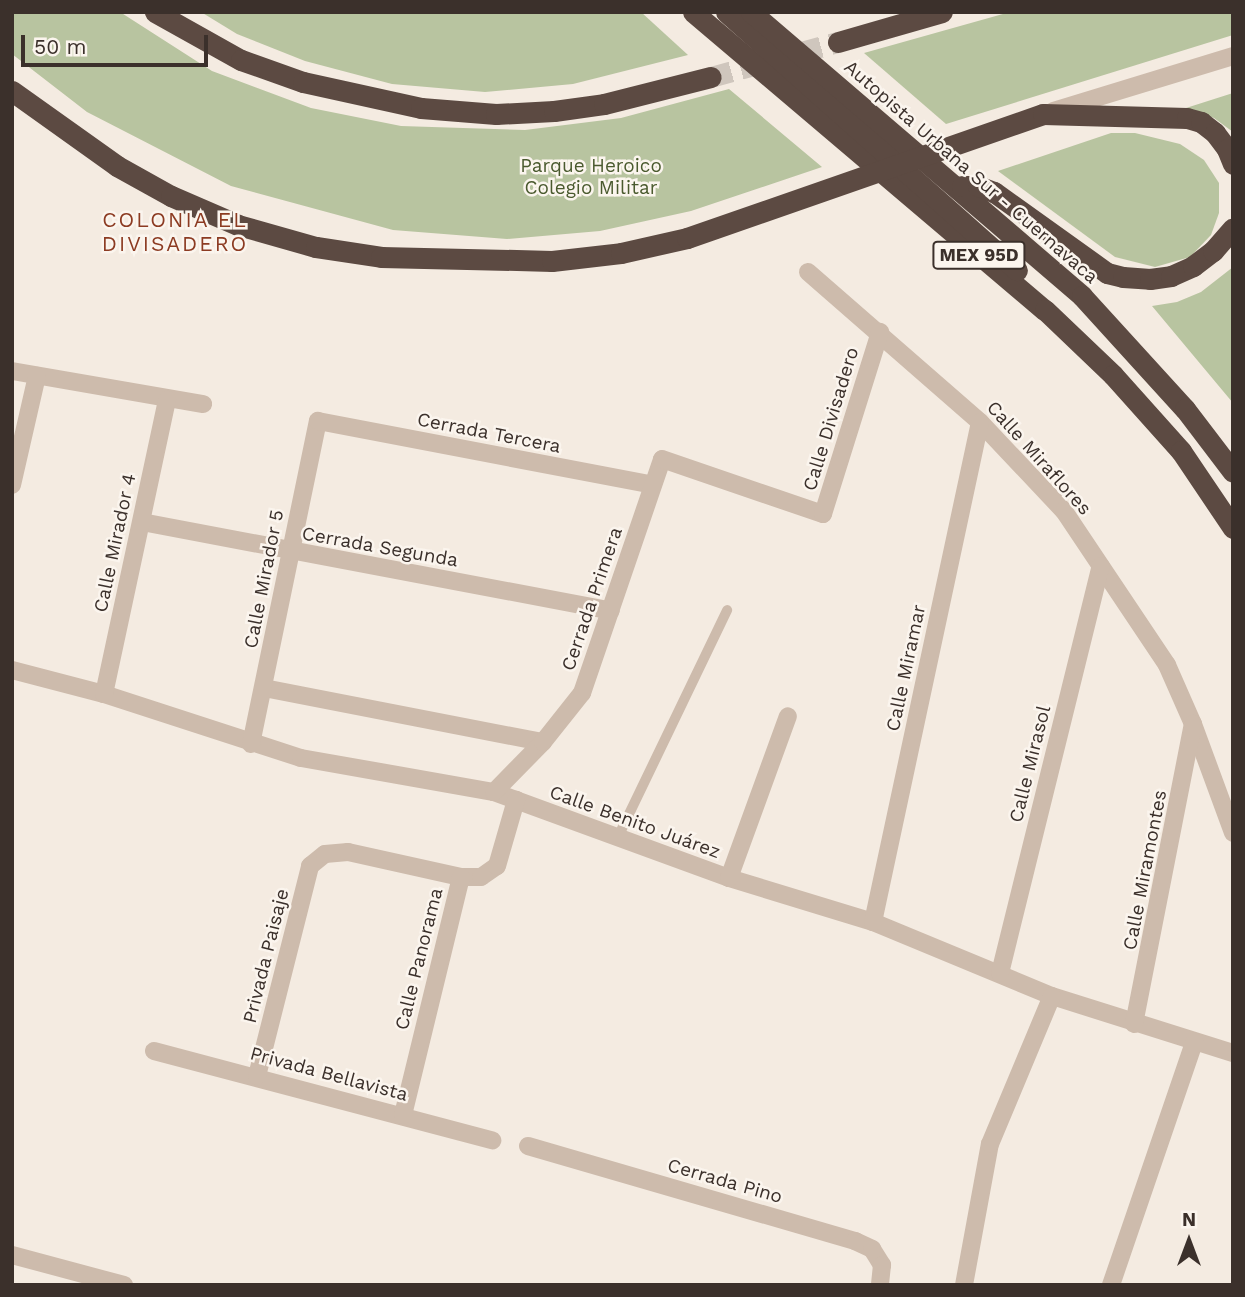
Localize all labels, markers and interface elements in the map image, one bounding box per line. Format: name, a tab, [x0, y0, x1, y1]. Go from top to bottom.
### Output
scale bar	[24, 21, 212, 65]
text: 50 m	[34, 34, 86, 59]
street label: Autopista Urbana Sur - Cuernavaca	[839, 55, 1103, 289]
park label: Parque Heroico Colegio Militar	[520, 155, 662, 199]
district label: COLONIA EL DIVISADERO	[103, 207, 247, 257]
road number: MEX 95D	[932, 241, 1026, 270]
street label: Calle Divisadero	[798, 344, 864, 494]
street label: Calle Miraflores	[982, 396, 1096, 520]
street label: Cerrada Tercera	[415, 408, 563, 458]
street label: Calle Mirador 4	[89, 471, 141, 615]
street label: Calle Mirador 5	[239, 508, 289, 650]
street label: Cerrada Segunda	[300, 522, 460, 572]
street label: Cerrada Primera	[557, 524, 627, 674]
street label: Calle Miramar	[881, 603, 931, 733]
street label: Calle Mirasol	[1004, 703, 1056, 825]
street label: Calle Benito Juárez	[546, 780, 724, 864]
street label: Calle Miramontes	[1118, 788, 1172, 952]
street label: Privada Paisaje	[238, 886, 294, 1026]
street label: Calle Panorama	[390, 886, 448, 1032]
street label: Privada Bellavista	[247, 1042, 411, 1106]
street label: Cerrada Pino	[665, 1154, 785, 1208]
north arrow	[1154, 1206, 1224, 1276]
text: N	[1182, 1208, 1196, 1231]

